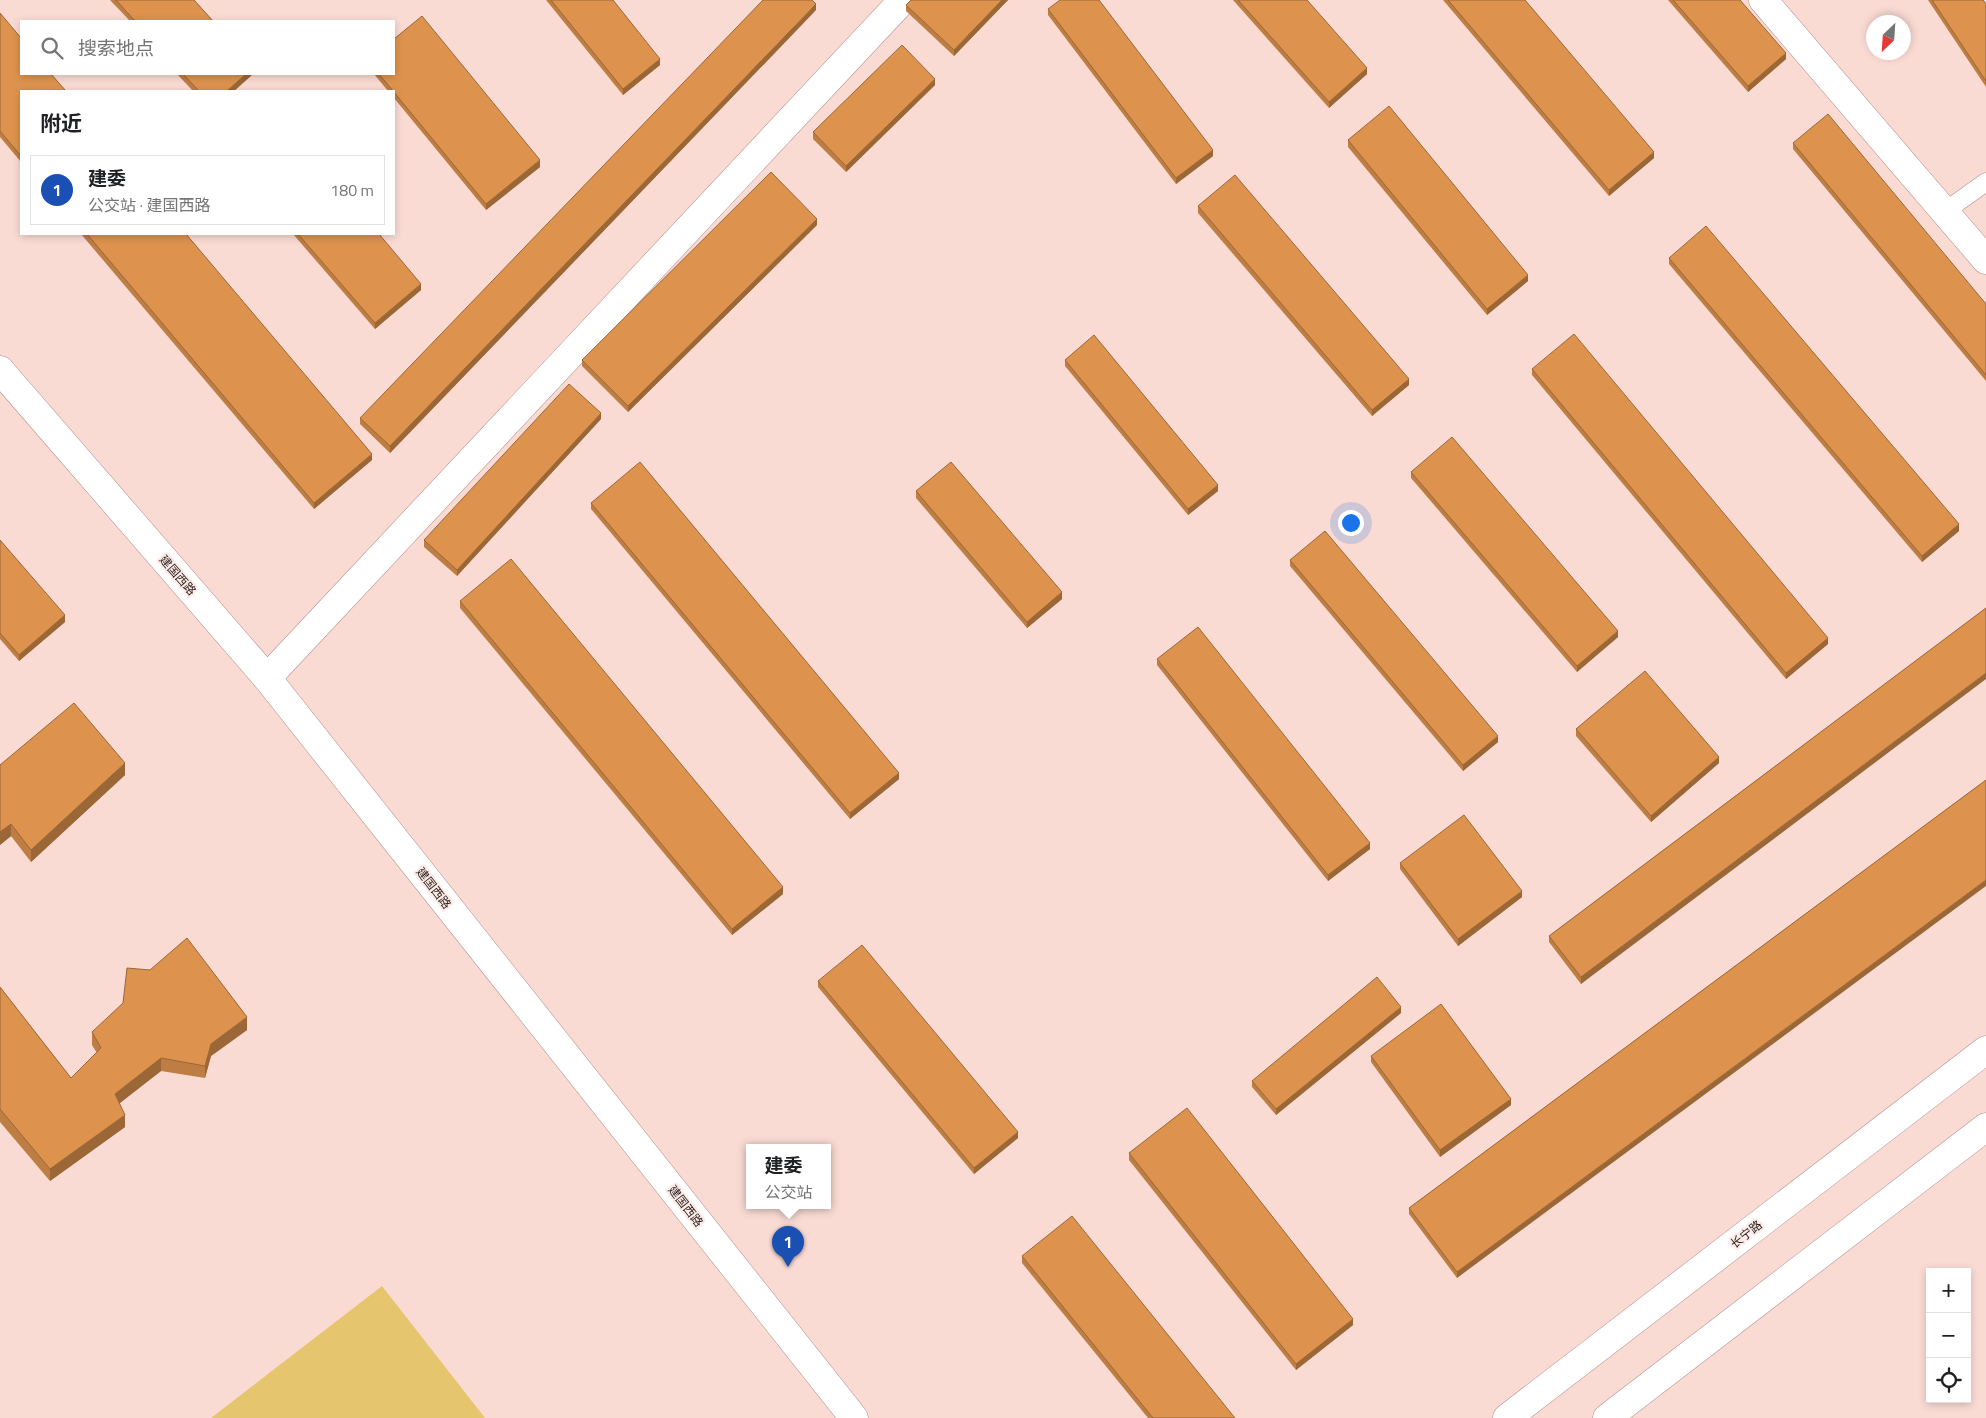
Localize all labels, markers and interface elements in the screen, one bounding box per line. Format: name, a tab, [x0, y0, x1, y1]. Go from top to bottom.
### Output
north arrow	[1866, 15, 1911, 60]
search box	[20, 20, 395, 75]
text: 搜索地点	[78, 33, 154, 62]
icon: search	[38, 34, 66, 62]
text: 附近	[40, 107, 82, 139]
text: 建委	[88, 163, 126, 192]
text: 1	[53, 178, 61, 202]
text: 180 m	[330, 178, 374, 202]
text: 公交站 · 建国西路	[88, 193, 211, 217]
your location	[1338, 510, 1364, 536]
street label: 建国西路	[155, 551, 201, 599]
street label: 建国西路	[412, 863, 456, 913]
popup	[746, 1144, 831, 1209]
text: 建委	[764, 1150, 803, 1179]
text: 公交站	[764, 1180, 813, 1204]
street label: 建国西路	[664, 1181, 708, 1231]
street label: 长宁路	[1726, 1215, 1766, 1253]
pin: 1	[772, 1226, 804, 1267]
map controls	[1926, 1268, 1971, 1403]
button: +	[1926, 1268, 1971, 1313]
button: −	[1926, 1313, 1971, 1358]
button: locate	[1926, 1358, 1971, 1403]

